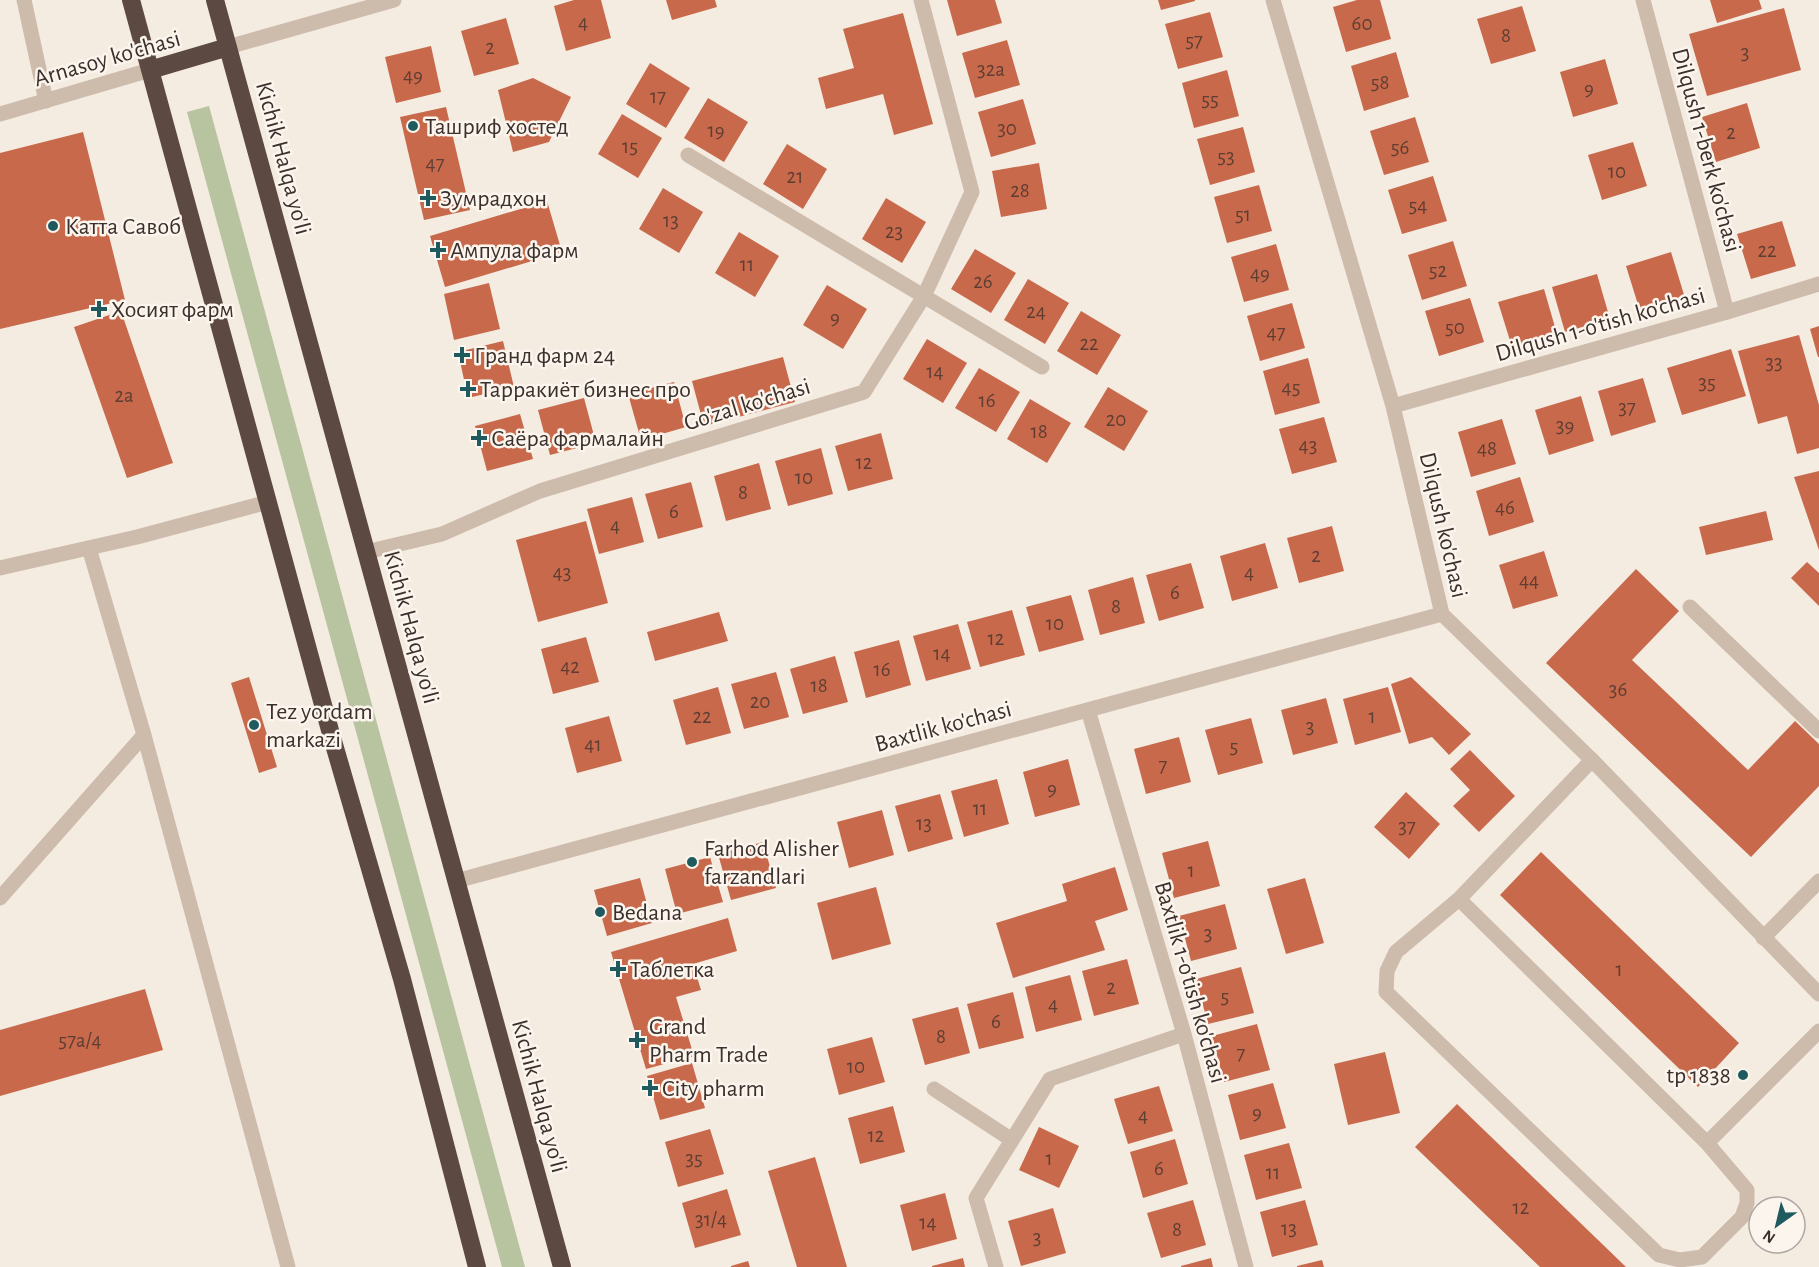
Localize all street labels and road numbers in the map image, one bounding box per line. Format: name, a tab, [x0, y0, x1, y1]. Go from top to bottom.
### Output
street label: Arnasoy ko'chasi	[31, 27, 183, 91]
street label: Dilqush 1-berk ko'chasi	[1667, 46, 1745, 255]
street label: Kichik Halqa yo'li	[251, 79, 315, 238]
street label: Dilqush 1-o'tish ko'chasi	[1493, 284, 1708, 366]
street label: Go'zal ko'chasi	[681, 374, 813, 436]
street label: Dilqush ko'chasi	[1415, 450, 1471, 600]
street label: Kichik Halqa yo'li	[379, 548, 443, 707]
street label: Baxtlik ko'chasi	[872, 697, 1014, 757]
street label: Baxtlik 1-o'tish ko'chasi	[1150, 879, 1230, 1086]
street label: Kichik Halqa yo'li	[507, 1017, 571, 1176]

